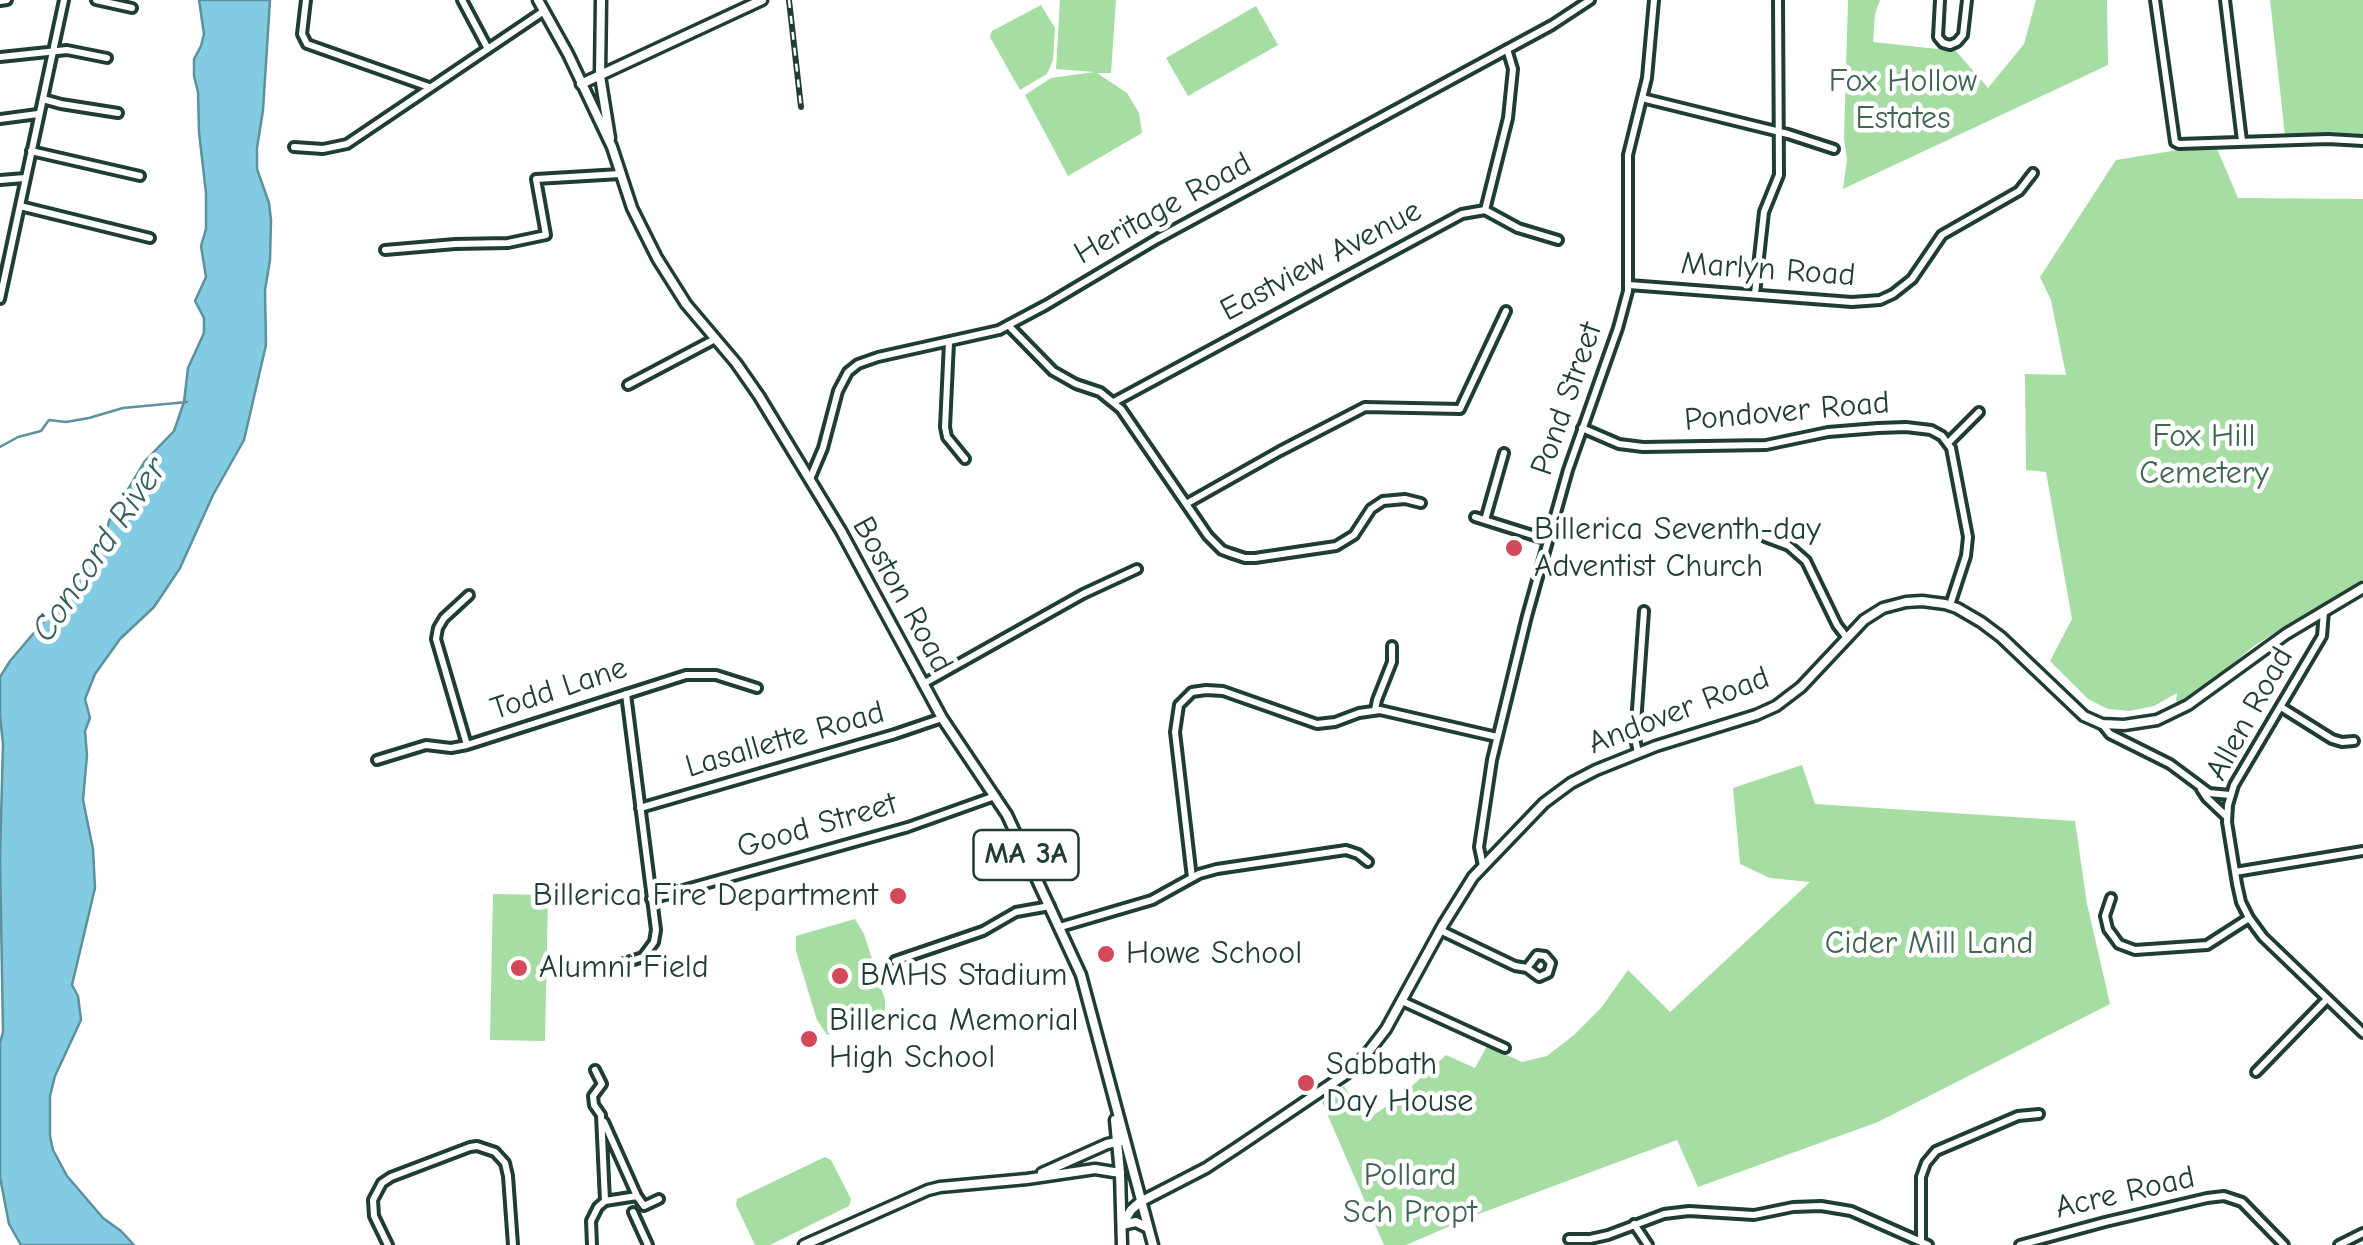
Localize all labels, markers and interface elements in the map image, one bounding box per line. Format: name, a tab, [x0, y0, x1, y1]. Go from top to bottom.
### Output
park label: Fox Hollow Estates	[1829, 63, 1977, 138]
street label: Heritage Road	[1068, 145, 1258, 273]
street label: Eastview Avenue	[1214, 192, 1428, 330]
street label: Marlyn Road	[1679, 245, 1857, 295]
street label: Pond Street	[1523, 318, 1611, 480]
street label: Pondover Road	[1683, 384, 1891, 440]
park label: Fox Hill Cemetery	[2139, 418, 2269, 493]
water label: Concord River	[23, 450, 177, 650]
street label: Boston Road	[843, 510, 961, 680]
place label: Billerica Seventh-day Adventist Church	[1534, 511, 1821, 586]
marker: Billerica Seventh-day Adventist Church	[1503, 537, 1525, 559]
street label: Allen Road	[2198, 641, 2302, 787]
street label: Todd Lane	[486, 649, 632, 729]
street label: Andover Road	[1583, 659, 1775, 763]
street label: Lasallette Road	[681, 693, 889, 787]
street label: Good Street	[733, 785, 901, 867]
road number: MA 3A	[974, 830, 1078, 880]
place label: Billerica Fire Department	[533, 877, 878, 915]
marker: Billerica Fire Department	[887, 885, 909, 907]
park label: Cider Mill Land	[1825, 925, 2033, 963]
place label: Howe School	[1126, 935, 1302, 973]
marker: Howe School	[1095, 943, 1117, 965]
place label: Alumni Field	[539, 949, 709, 987]
marker: Alumni Field	[508, 957, 530, 979]
place label: BMHS Stadium	[860, 957, 1068, 995]
marker: BMHS Stadium	[829, 965, 851, 987]
place label: Billerica Memorial High School	[829, 1002, 1078, 1077]
marker: Billerica Memorial High School	[798, 1028, 820, 1050]
place label: Sabbath Day House	[1326, 1046, 1473, 1121]
marker: Sabbath Day House	[1295, 1072, 1317, 1094]
park label: Pollard Sch Propt	[1343, 1157, 1477, 1232]
street label: Acre Road	[2052, 1158, 2198, 1228]

